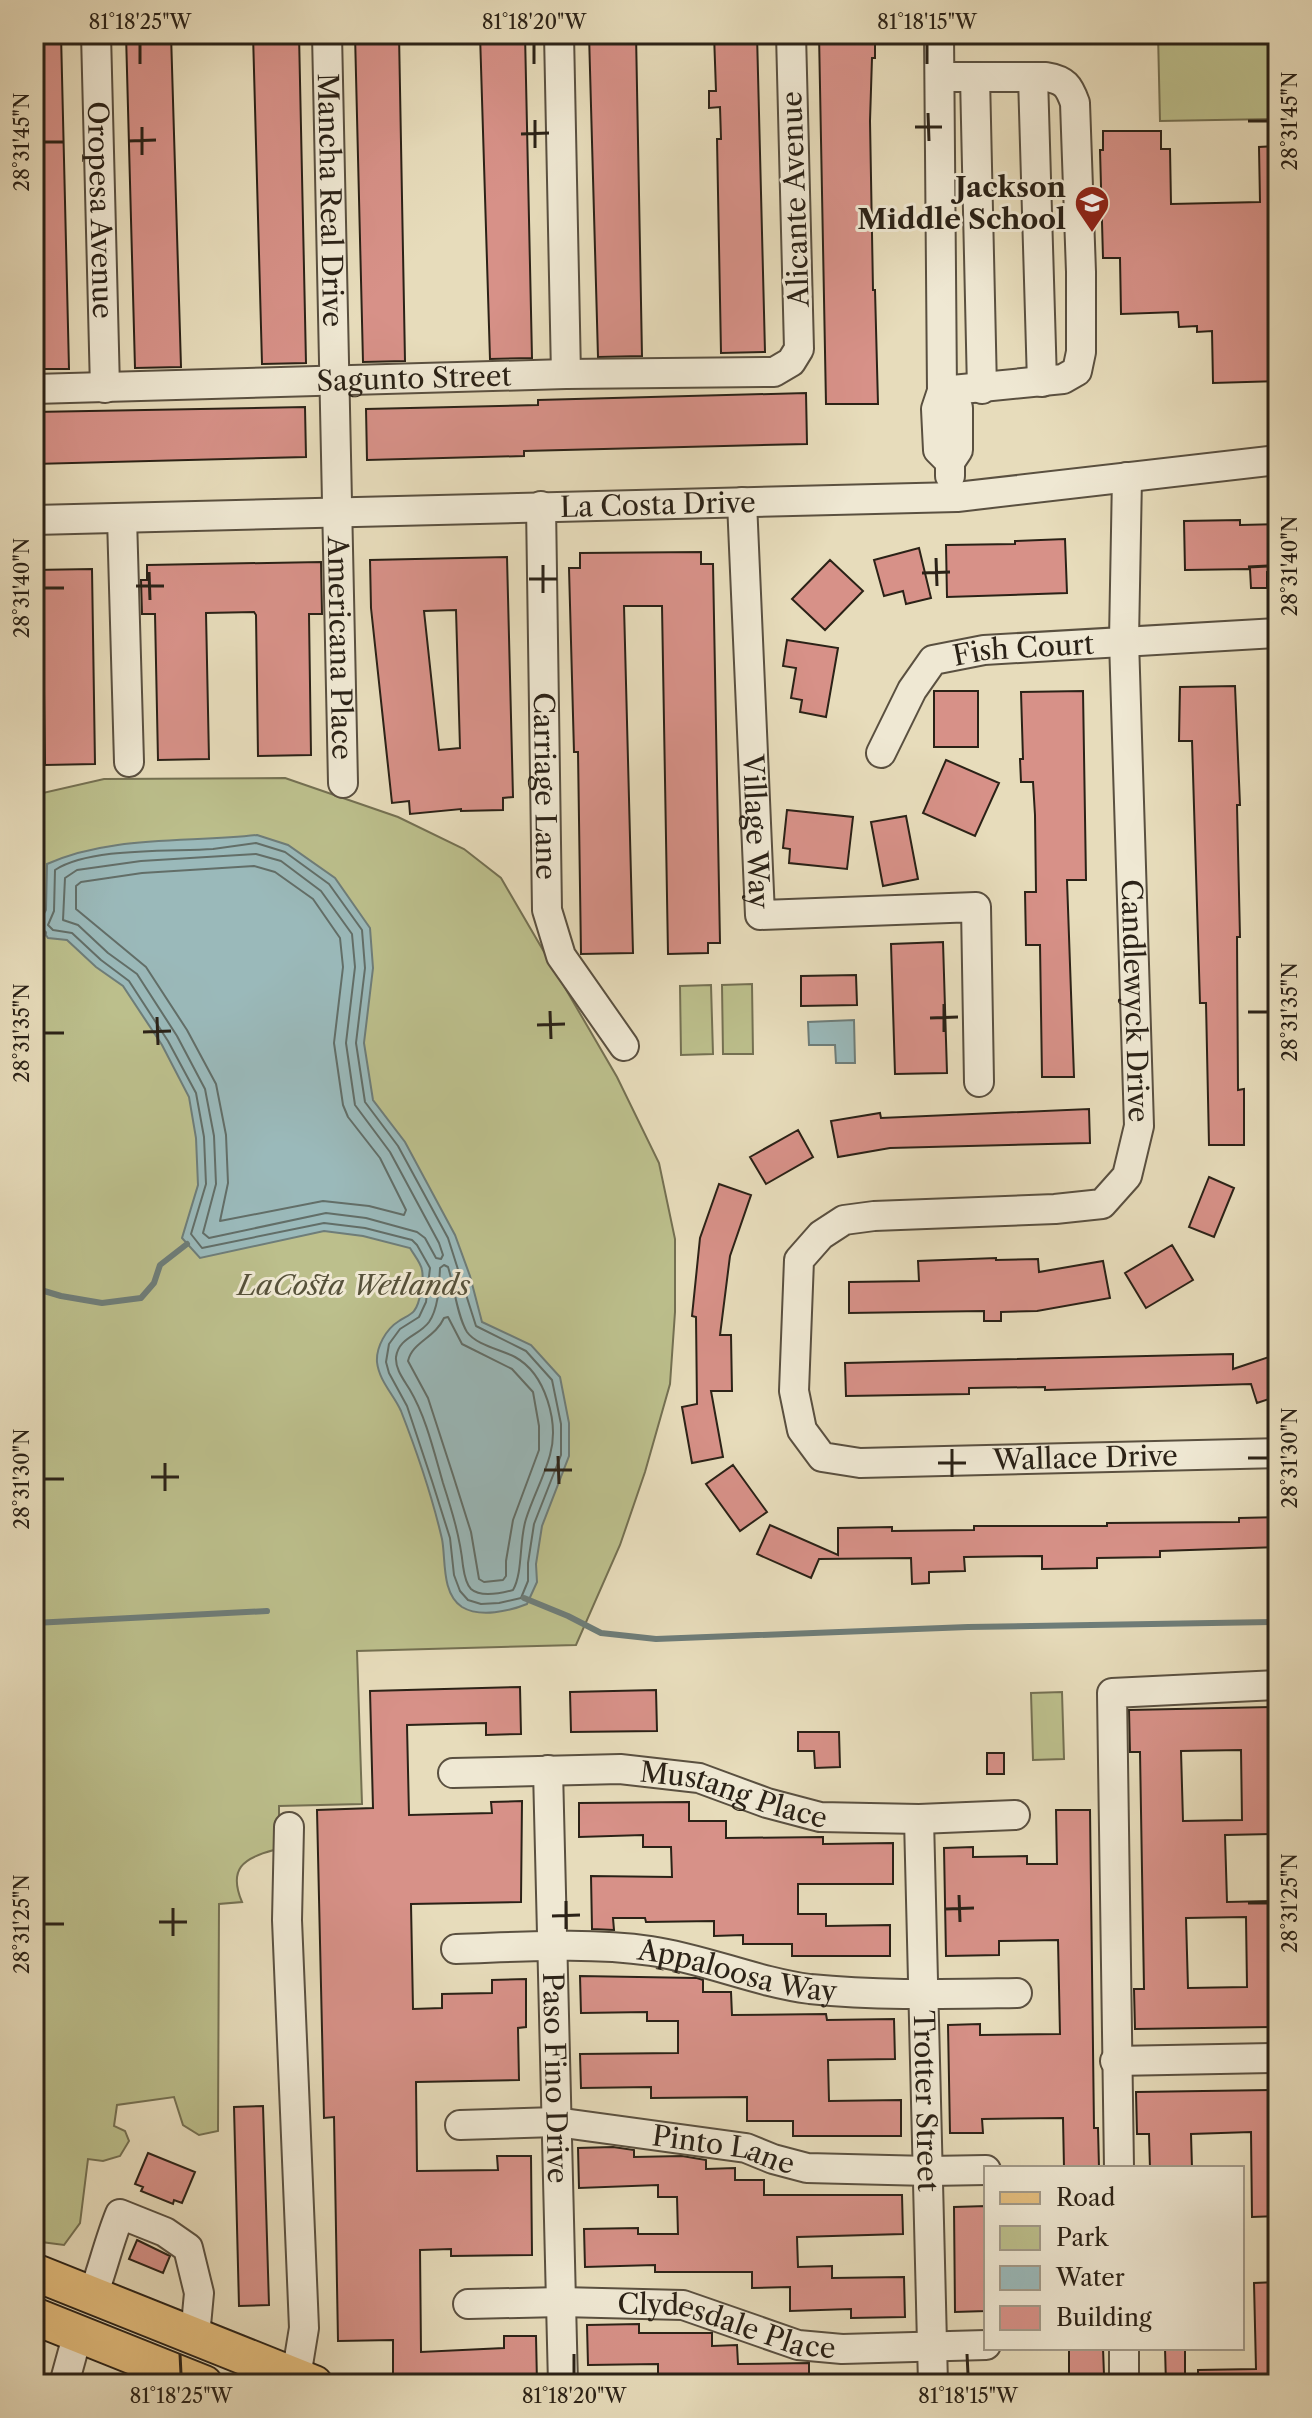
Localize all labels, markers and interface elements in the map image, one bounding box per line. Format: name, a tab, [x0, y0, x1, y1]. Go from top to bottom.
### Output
text: 81°18'25"W	[89, 10, 193, 34]
text: 81°18'20"W	[482, 10, 587, 34]
text: 81°18'15"W	[877, 10, 978, 34]
text: 28°31'45"N	[1278, 72, 1302, 170]
street label: Mancha Real Drive	[311, 73, 350, 327]
street label: Alicante Avenue	[774, 90, 816, 309]
text: 28°31'45"N	[10, 93, 34, 191]
street label: Oropesa Avenue	[81, 101, 120, 319]
place label: Jackson Middle School	[857, 170, 1066, 236]
school or university icon: Jackson Middle School	[1073, 184, 1111, 234]
street label: Sagunto Street	[316, 359, 512, 398]
street label: La Costa Drive	[560, 485, 756, 524]
text: 28°31'40"N	[1278, 516, 1302, 616]
street label: Americana Place	[321, 535, 359, 760]
text: 28°31'40"N	[10, 538, 34, 638]
street label: Fish Court	[950, 627, 1095, 673]
street label: Carriage Lane	[527, 692, 564, 880]
street label: Village Way	[736, 753, 777, 910]
street label: Candlewyck Drive	[1114, 879, 1156, 1123]
text: 28°31'35"N	[1278, 962, 1302, 1062]
text: 28°31'35"N	[10, 983, 34, 1083]
park label: LaCosta Wetlands	[236, 1268, 471, 1302]
text: 28°31'30"N	[1278, 1407, 1302, 1509]
text: 28°31'30"N	[10, 1428, 34, 1530]
street label: Wallace Drive	[991, 1438, 1178, 1477]
street label: Mustang Place	[638, 1754, 831, 1835]
text: 28°31'25"N	[1278, 1853, 1302, 1953]
text: 28°31'25"N	[10, 1874, 34, 1974]
street label: Appaloosa Way	[635, 1932, 839, 2008]
street label: Paso Fino Drive	[536, 1972, 575, 2184]
street label: Trotter Street	[907, 2010, 945, 2192]
street label: Pinto Lane	[650, 2118, 798, 2181]
legend	[984, 2166, 1244, 2350]
text: Road	[1056, 2183, 1116, 2212]
text: Park	[1056, 2223, 1109, 2252]
text: Water	[1055, 2263, 1125, 2292]
street label: Clydesdale Place	[617, 2286, 837, 2365]
text: Building	[1056, 2303, 1152, 2332]
text: 81°18'25"W	[130, 2384, 234, 2408]
text: 81°18'20"W	[522, 2384, 627, 2408]
text: 81°18'15"W	[918, 2384, 1019, 2408]

